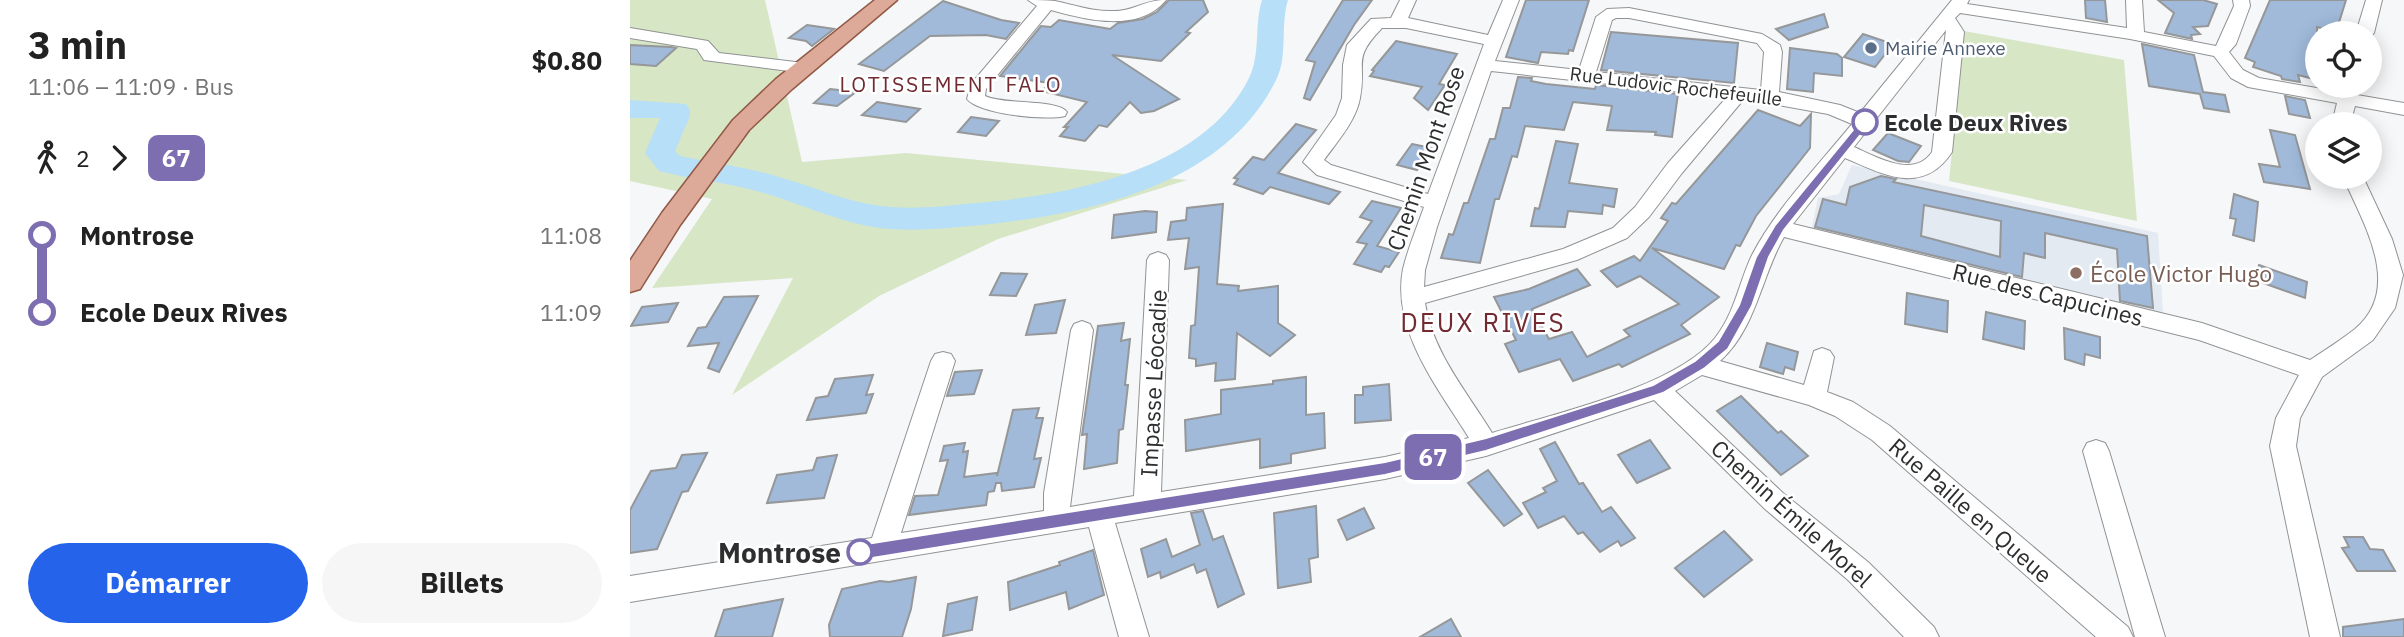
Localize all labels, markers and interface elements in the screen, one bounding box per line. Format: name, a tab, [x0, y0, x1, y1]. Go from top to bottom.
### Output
text: 3 min	[28, 20, 127, 69]
map controls	[2305, 21, 2382, 189]
button: locate	[2305, 21, 2382, 98]
place label: Mairie Annexe	[1885, 36, 2006, 60]
marker: Mairie Annexe	[1863, 40, 1879, 56]
text: $0.80	[532, 43, 602, 77]
street label: Rue Ludovic Rochefeuille	[1569, 61, 1783, 111]
street label: Chemin Mont Rose	[1379, 62, 1471, 254]
district label: LOTISSEMENT FALO	[839, 70, 1063, 98]
text: 11:06 – 11:09 · Bus	[28, 71, 234, 101]
place label: Ecole Deux Rives	[1884, 107, 2068, 137]
marker: Ecole Deux Rives	[1852, 109, 1878, 135]
button: layers	[2305, 112, 2382, 189]
icon: walk	[28, 139, 66, 177]
icon: forward	[100, 139, 138, 177]
text: 67	[162, 142, 191, 174]
text: 2	[76, 143, 90, 173]
text: Montrose	[80, 218, 194, 252]
text: 11:08	[540, 220, 602, 250]
street label: Rue des Capucines	[1949, 256, 2147, 332]
place label: École Victor Hugo	[2090, 258, 2272, 288]
marker: École Victor Hugo	[2068, 265, 2084, 281]
street label: Impasse Léocadie	[1133, 289, 1173, 477]
text: Ecole Deux Rives	[80, 295, 288, 329]
text: 11:09	[540, 297, 602, 327]
district label: DEUX RIVES	[1400, 305, 1566, 339]
street label: Rue Paille en Queue	[1883, 431, 2059, 589]
street label: Chemin Émile Morel	[1705, 433, 1879, 593]
line badge: 67	[1402, 434, 1464, 480]
text: 67	[1419, 441, 1447, 473]
place label: Montrose	[718, 534, 841, 571]
marker: Montrose	[847, 539, 873, 565]
button: Démarrer	[28, 543, 308, 623]
button: Billets	[322, 543, 602, 623]

